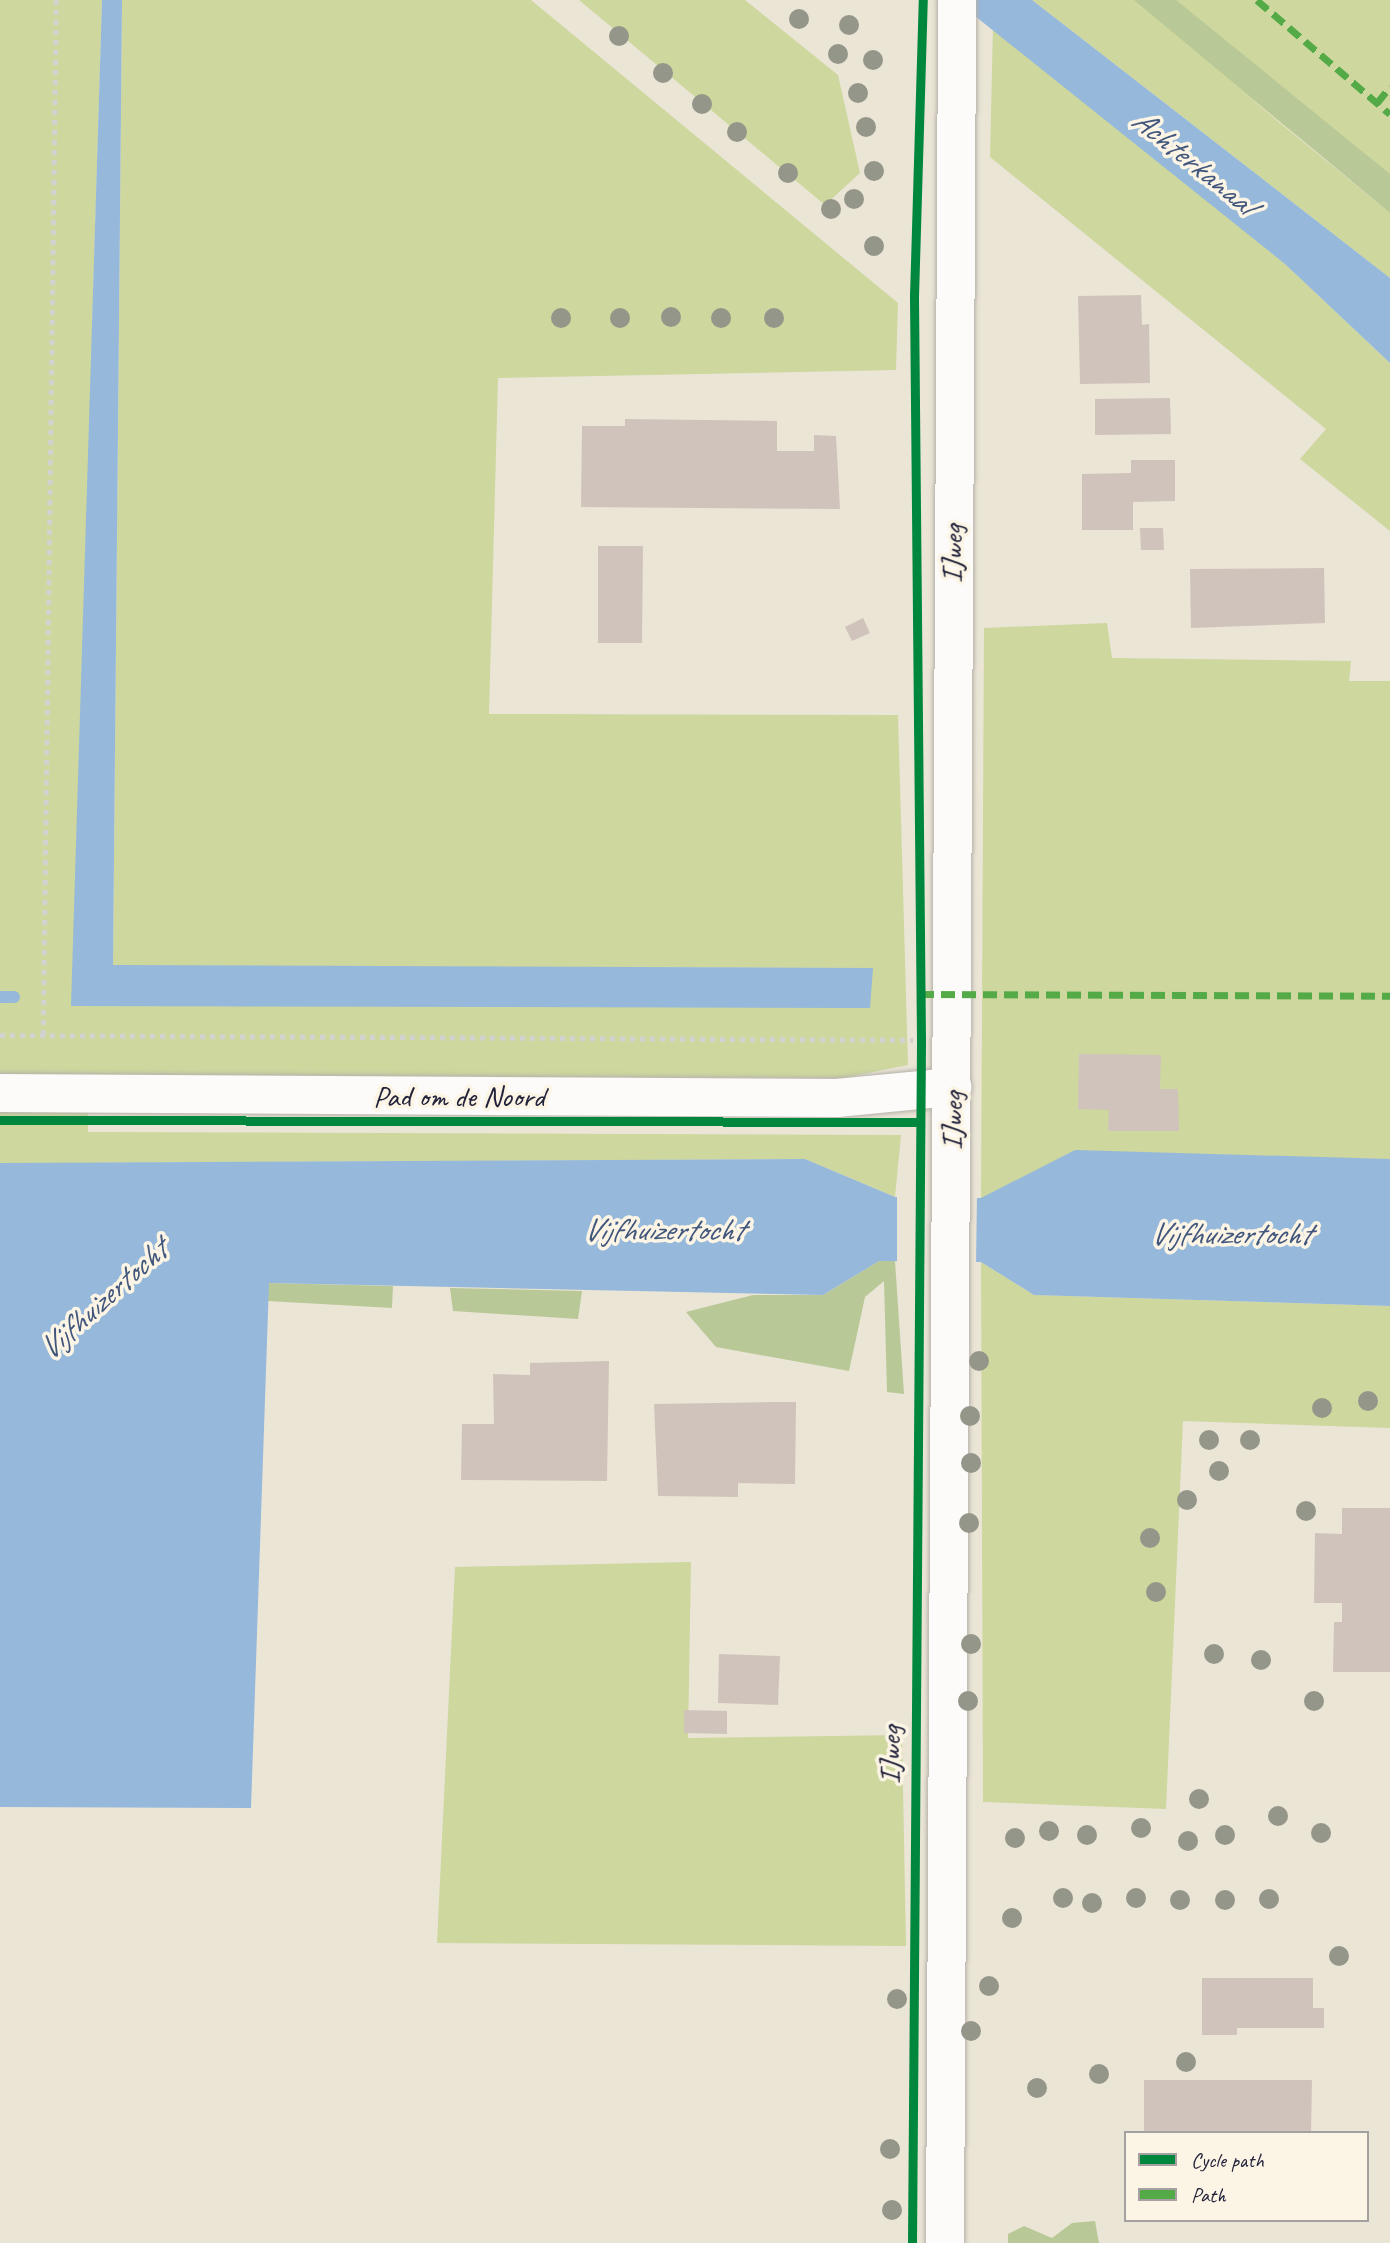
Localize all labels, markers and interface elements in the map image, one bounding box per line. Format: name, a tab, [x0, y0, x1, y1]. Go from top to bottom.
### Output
water label: Achterkanaal	[1124, 101, 1262, 223]
street label: IJweg	[934, 525, 970, 583]
street label: Pad om de Noord	[374, 1078, 544, 1114]
street label: IJweg	[934, 1092, 970, 1150]
water label: Vijfhuizertocht	[583, 1211, 743, 1249]
water label: Vijfhuizertocht	[1150, 1215, 1310, 1253]
water label: Vijfhuizertocht	[31, 1232, 175, 1368]
street label: IJweg	[872, 1726, 908, 1784]
legend	[1124, 2131, 1369, 2222]
text: Cycle path	[1191, 2147, 1264, 2173]
text: Path	[1191, 2182, 1226, 2208]

